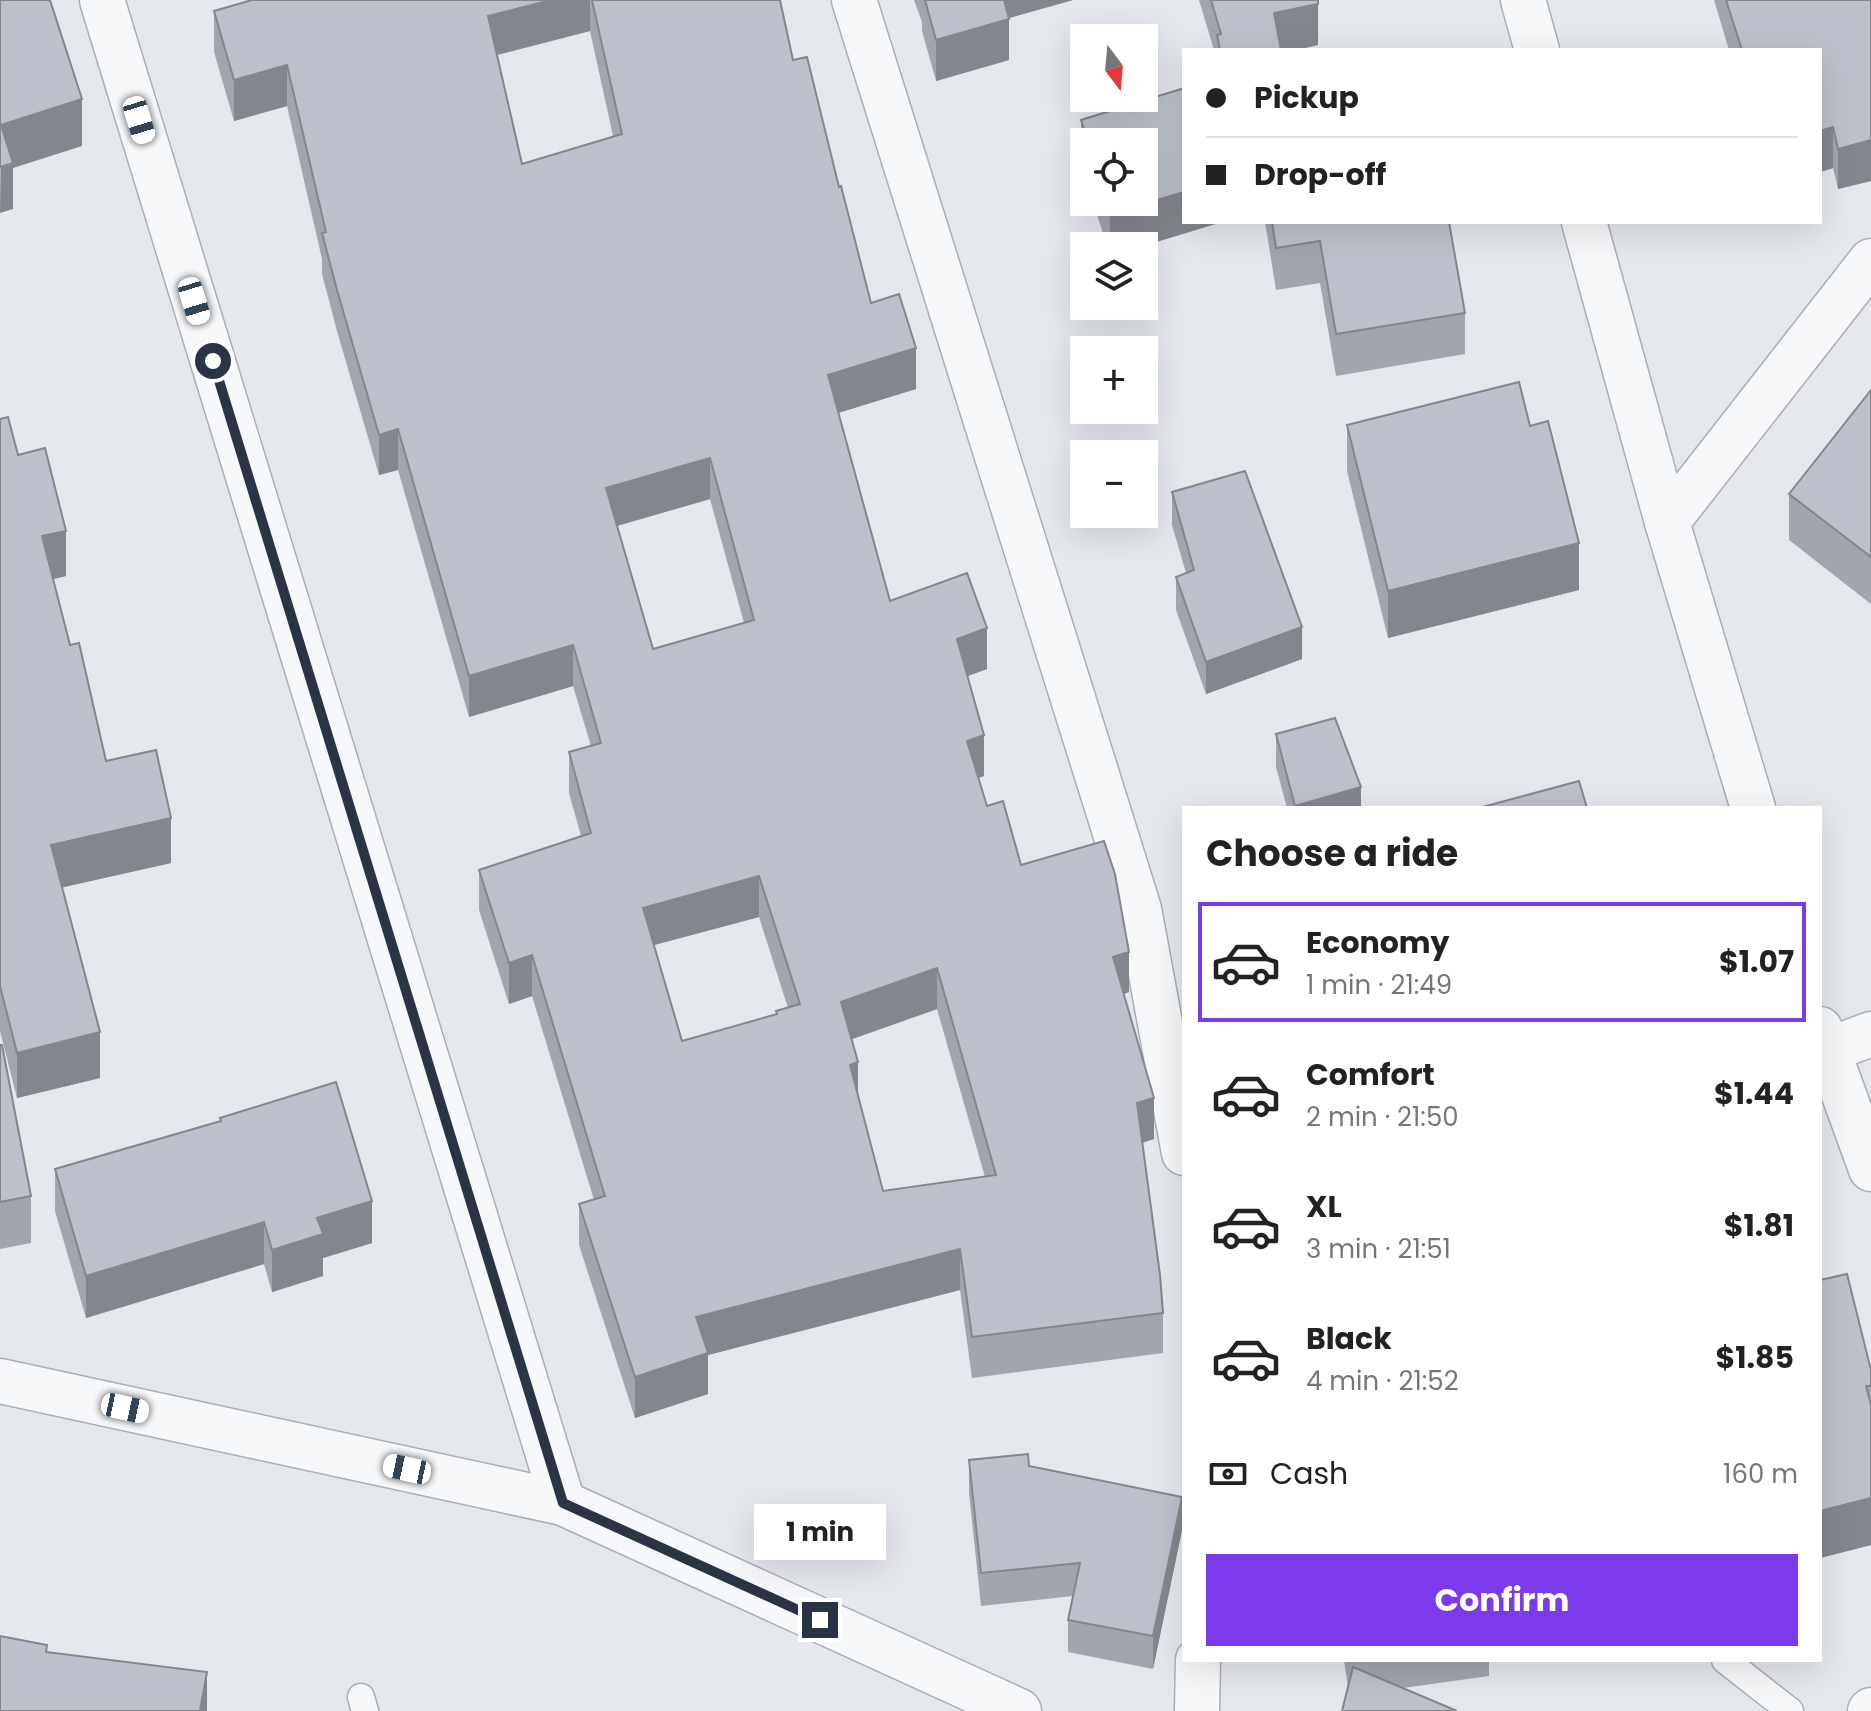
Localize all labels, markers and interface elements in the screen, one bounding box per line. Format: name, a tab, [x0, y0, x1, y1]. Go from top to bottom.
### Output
north arrow	[1070, 24, 1158, 112]
map controls	[1070, 24, 1158, 528]
text: Pickup	[1254, 76, 1359, 119]
car	[121, 94, 157, 146]
button: locate	[1070, 128, 1158, 216]
text: Drop-off	[1254, 153, 1386, 196]
button: layers	[1070, 232, 1158, 320]
car	[176, 275, 212, 327]
button: +	[1070, 336, 1158, 424]
route start	[195, 343, 231, 379]
button: −	[1070, 440, 1158, 528]
text: Choose a ride	[1206, 828, 1458, 879]
text: Economy	[1306, 921, 1450, 964]
icon: car	[1210, 926, 1282, 998]
text: $1.07	[1719, 940, 1794, 983]
text: 1 min · 21:49	[1306, 967, 1452, 1003]
text: Comfort	[1306, 1053, 1435, 1096]
icon: car	[1210, 1058, 1282, 1130]
text: $1.44	[1714, 1072, 1794, 1115]
text: 2 min · 21:50	[1306, 1099, 1459, 1135]
text: XL	[1306, 1185, 1342, 1228]
icon: car	[1210, 1190, 1282, 1262]
text: $1.81	[1724, 1204, 1794, 1247]
text: 3 min · 21:51	[1306, 1231, 1451, 1267]
text: Black	[1306, 1317, 1392, 1360]
icon: car	[1210, 1322, 1282, 1394]
text: $1.85	[1716, 1336, 1794, 1379]
text: 4 min · 21:52	[1306, 1363, 1459, 1399]
car	[99, 1391, 151, 1425]
car	[381, 1452, 433, 1486]
icon: cash	[1206, 1452, 1250, 1496]
text: Cash	[1270, 1452, 1348, 1495]
text: 160 m	[1723, 1456, 1798, 1492]
callout: 1 min	[754, 1504, 886, 1560]
text: 1 min	[786, 1514, 854, 1550]
button: Confirm	[1206, 1554, 1798, 1646]
route end	[802, 1602, 838, 1638]

